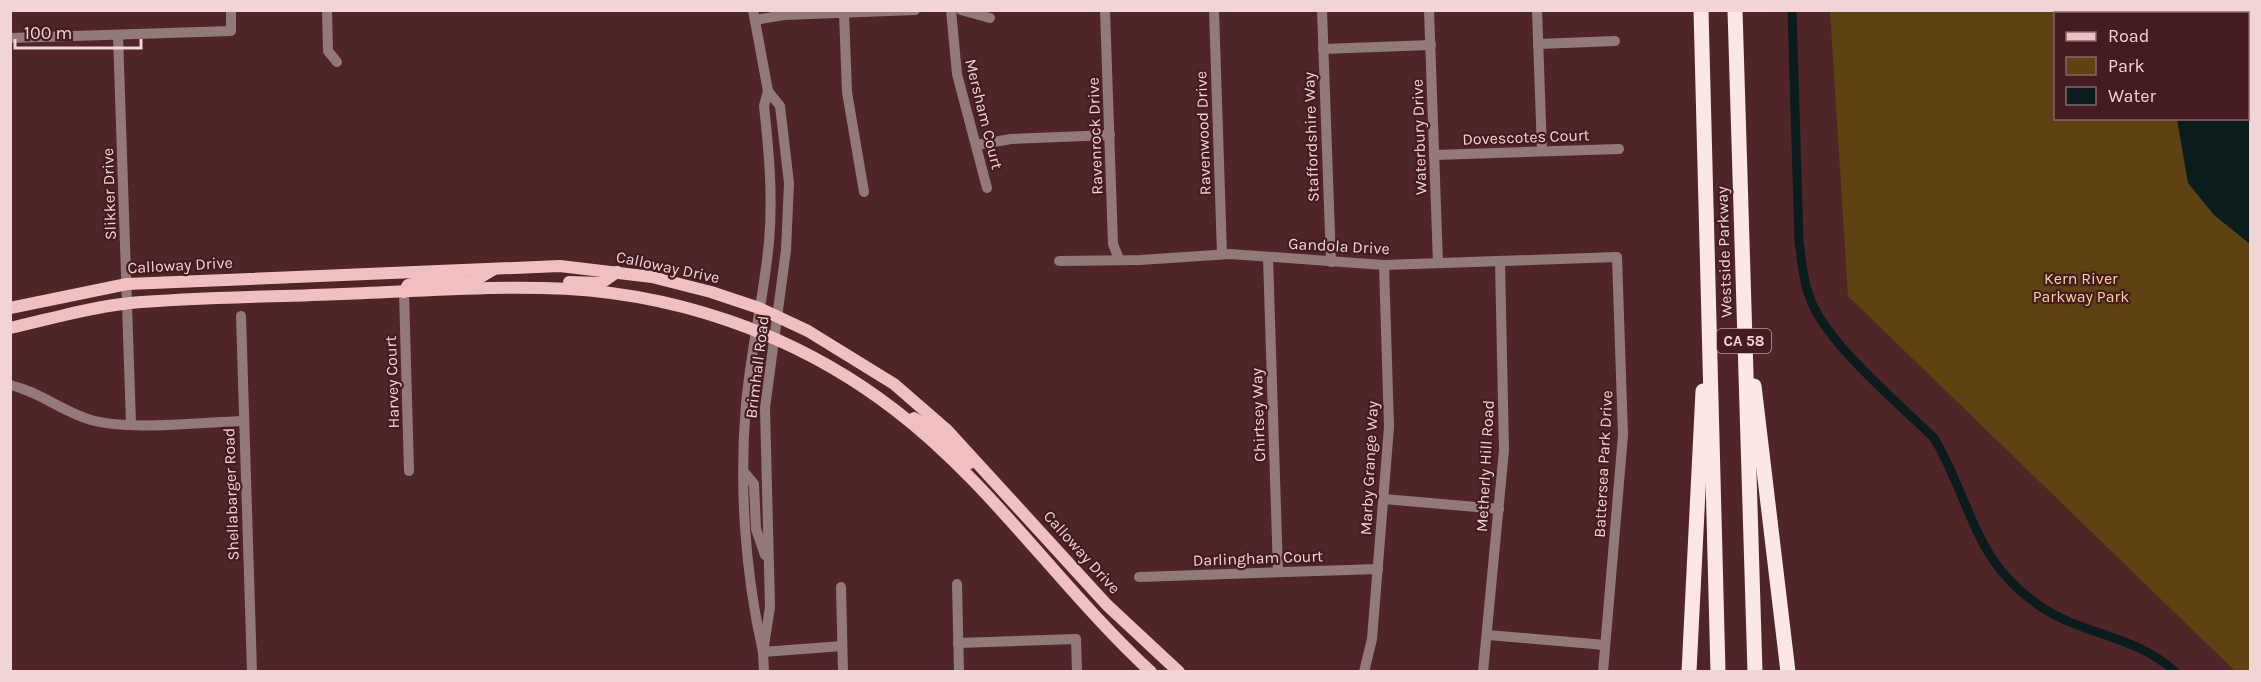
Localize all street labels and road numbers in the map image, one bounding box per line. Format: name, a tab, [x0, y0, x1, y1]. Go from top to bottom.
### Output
street label: Mersham Court	[961, 57, 1007, 171]
street label: Ravenwood Drive	[1191, 71, 1215, 195]
street label: Staffordshire Way	[1299, 71, 1323, 202]
street label: Ravenrock Drive	[1083, 77, 1107, 195]
street label: Waterbury Drive	[1407, 79, 1431, 195]
street label: Dovescotes Court	[1462, 125, 1590, 149]
street label: Slikker Drive	[98, 148, 120, 240]
street label: Westside Parkway	[1712, 185, 1736, 318]
street label: Gandola Drive	[1288, 234, 1390, 258]
street label: Calloway Drive	[615, 247, 721, 287]
street label: Calloway Drive	[127, 253, 233, 277]
street label: Brimhall Road	[741, 314, 773, 420]
road number: CA 58	[1717, 329, 1771, 353]
street label: Harvey Court	[381, 335, 403, 429]
street label: Chirtsey Way	[1247, 367, 1269, 462]
street label: Battersea Park Drive	[1590, 390, 1616, 538]
street label: Metherly Hill Road	[1472, 399, 1498, 533]
street label: Marby Grange Way	[1356, 400, 1382, 536]
street label: Shellabarger Road	[219, 427, 243, 561]
street label: Calloway Drive	[1040, 507, 1124, 597]
street label: Darlingham Court	[1193, 546, 1323, 570]

